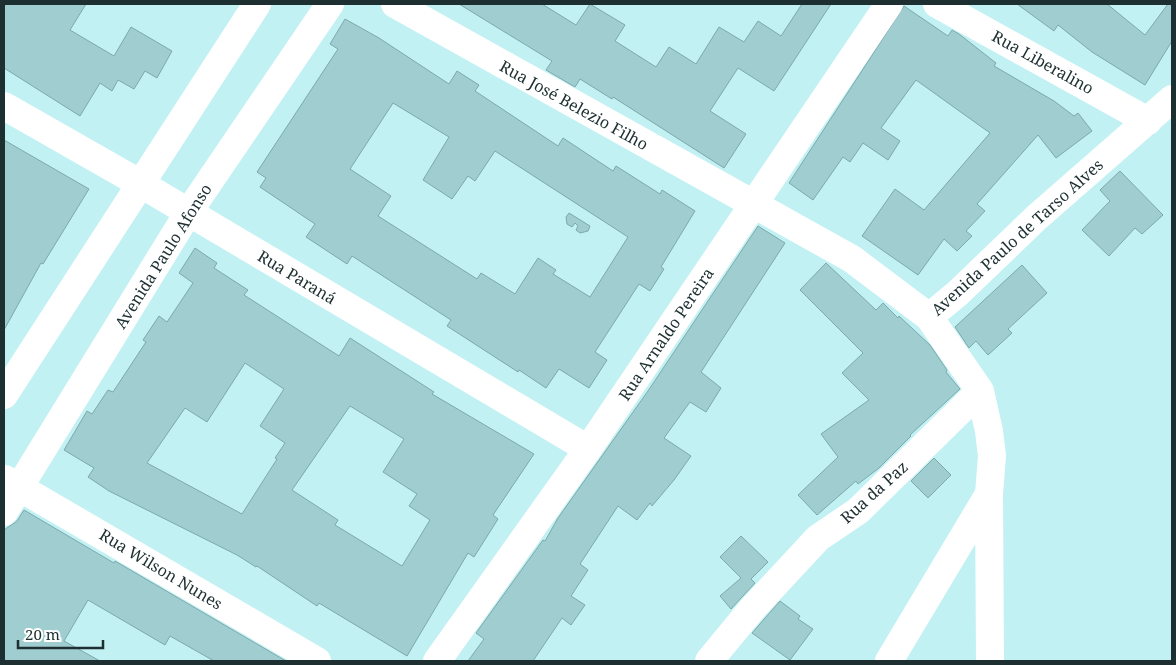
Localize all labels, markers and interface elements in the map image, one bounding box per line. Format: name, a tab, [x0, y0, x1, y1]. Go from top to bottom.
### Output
street label: Rua Liberalino	[988, 25, 1098, 99]
street label: Rua José Belezio Filho	[496, 55, 652, 155]
street label: Avenida Paulo de Tarso Alves	[926, 154, 1108, 320]
street label: Avenida Paulo Afonso	[109, 179, 217, 333]
street label: Rua Paraná	[254, 245, 340, 309]
street label: Rua Arnaldo Pereira	[613, 263, 719, 405]
street label: Rua da Paz	[836, 456, 912, 528]
street label: Rua Wilson Nunes	[95, 524, 227, 614]
scale bar	[18, 618, 102, 650]
text: 20 m	[25, 624, 60, 644]

